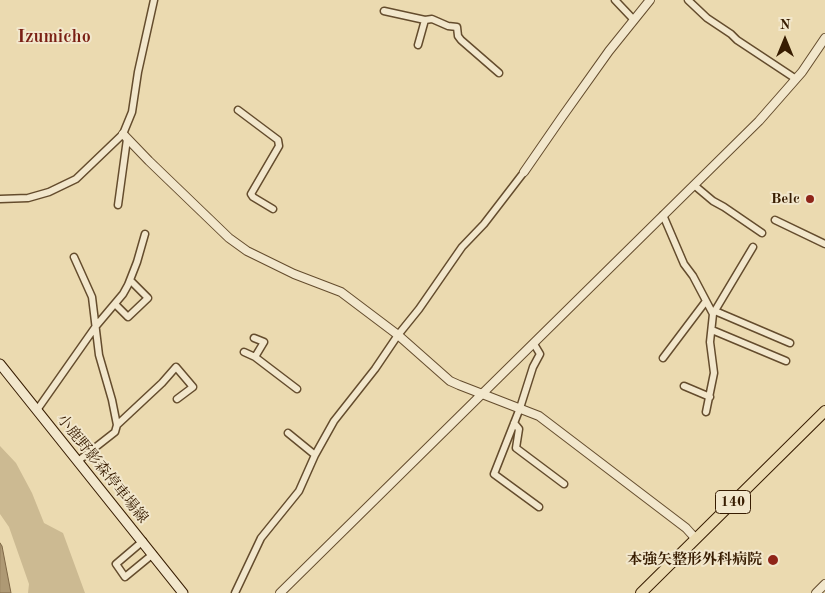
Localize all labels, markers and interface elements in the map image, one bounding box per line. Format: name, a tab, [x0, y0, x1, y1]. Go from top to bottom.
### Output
north arrow	[760, 15, 810, 65]
text: N	[780, 18, 790, 32]
district label: Izumicho	[17, 26, 91, 48]
place label: Belc	[771, 190, 800, 208]
marker: Belc	[804, 193, 816, 205]
street label: 小鹿野影森停車場線	[53, 411, 151, 527]
road number: 140	[716, 491, 750, 514]
place label: 本強矢整形外科病院	[627, 551, 762, 569]
marker: 本強矢整形外科病院	[766, 553, 780, 567]

